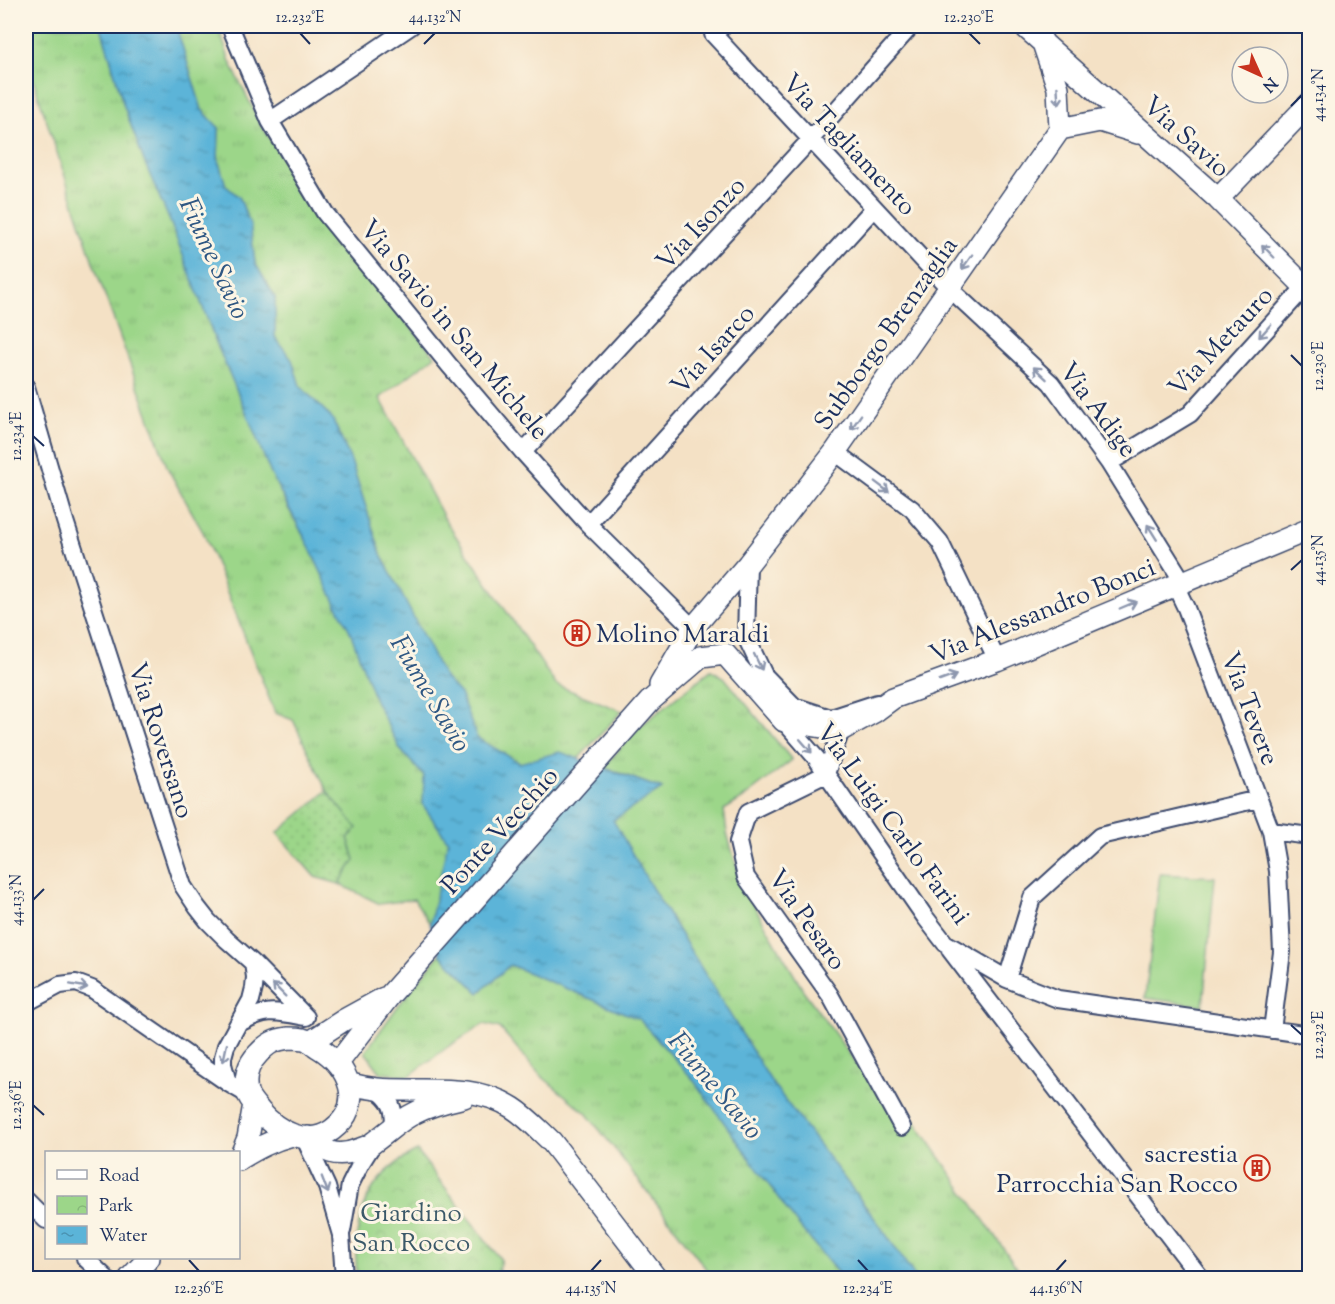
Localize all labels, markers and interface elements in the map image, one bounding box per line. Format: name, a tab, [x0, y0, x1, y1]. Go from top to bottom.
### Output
text: 12.232°E	[276, 8, 324, 29]
text: 44.132°N	[409, 8, 461, 29]
text: 12.230°E	[944, 8, 994, 29]
north arrow	[1230, 45, 1290, 105]
street label: Via Tagliamento	[772, 66, 924, 225]
text: 44.134°N	[1309, 68, 1330, 122]
text: N	[1256, 71, 1281, 97]
one-way arrow	[1053, 86, 1064, 106]
street label: Via Savio	[1133, 88, 1237, 187]
street label: Via Isonzo	[648, 169, 755, 280]
water label: Fiume Savio	[168, 192, 258, 326]
street label: Via Savio in San Michele	[350, 212, 556, 449]
street label: Subborgo Brenzaglia	[806, 230, 968, 439]
one-way arrow	[1261, 243, 1276, 258]
one-way arrow	[961, 253, 973, 270]
street label: Via Metauro	[1161, 279, 1283, 406]
street label: Via Isarco	[663, 297, 765, 404]
one-way arrow	[1258, 324, 1272, 339]
text: 12.230°E	[1309, 341, 1330, 391]
street label: Via Adige	[1049, 355, 1145, 466]
one-way arrow	[1033, 366, 1048, 380]
text: 12.234°E	[7, 411, 28, 461]
one-way arrow	[850, 413, 862, 430]
one-way arrow	[873, 480, 889, 493]
one-way arrow	[1145, 524, 1157, 541]
text: 44.135°N	[1309, 534, 1330, 586]
street label: Via Alessandro Bonci	[924, 550, 1162, 675]
one-way arrow	[1119, 599, 1137, 610]
place label: Molino Maraldi	[596, 617, 769, 654]
building icon: Molino Maraldi	[562, 618, 592, 648]
water label: Fiume Savio	[379, 628, 479, 760]
street label: Via Tevere	[1210, 647, 1287, 771]
one-way arrow	[752, 652, 764, 670]
street label: Via Roversano	[117, 658, 202, 824]
one-way arrow	[938, 672, 957, 683]
street label: Via Luigi Carlo Farini	[806, 716, 978, 933]
one-way arrow	[799, 739, 813, 754]
street label: Ponte Vecchio	[434, 760, 568, 904]
street label: Via Pesaro	[758, 862, 854, 978]
text: 44.133°N	[7, 874, 28, 926]
one-way arrow	[69, 981, 88, 992]
one-way arrow	[272, 983, 287, 997]
text: 12.232°E	[1309, 1011, 1330, 1059]
water label: Fiume Savio	[657, 1024, 771, 1149]
one-way arrow	[219, 1043, 230, 1062]
text: 12.236°E	[7, 1080, 28, 1130]
place label: sacrestia Parrocchia San Rocco	[997, 1137, 1238, 1204]
legend	[45, 1151, 240, 1259]
building icon: sacrestia Parrocchia San Rocco	[1242, 1153, 1272, 1183]
text: Road	[99, 1164, 139, 1190]
one-way arrow	[321, 1175, 332, 1194]
text: Park	[99, 1194, 134, 1220]
park label: Giardino San Rocco	[352, 1196, 470, 1263]
text: Water	[99, 1224, 148, 1250]
text: 12.236°E	[174, 1279, 224, 1300]
text: 44.135°N	[565, 1279, 617, 1300]
text: 12.234°E	[843, 1279, 893, 1300]
text: 44.136°N	[1029, 1279, 1083, 1300]

